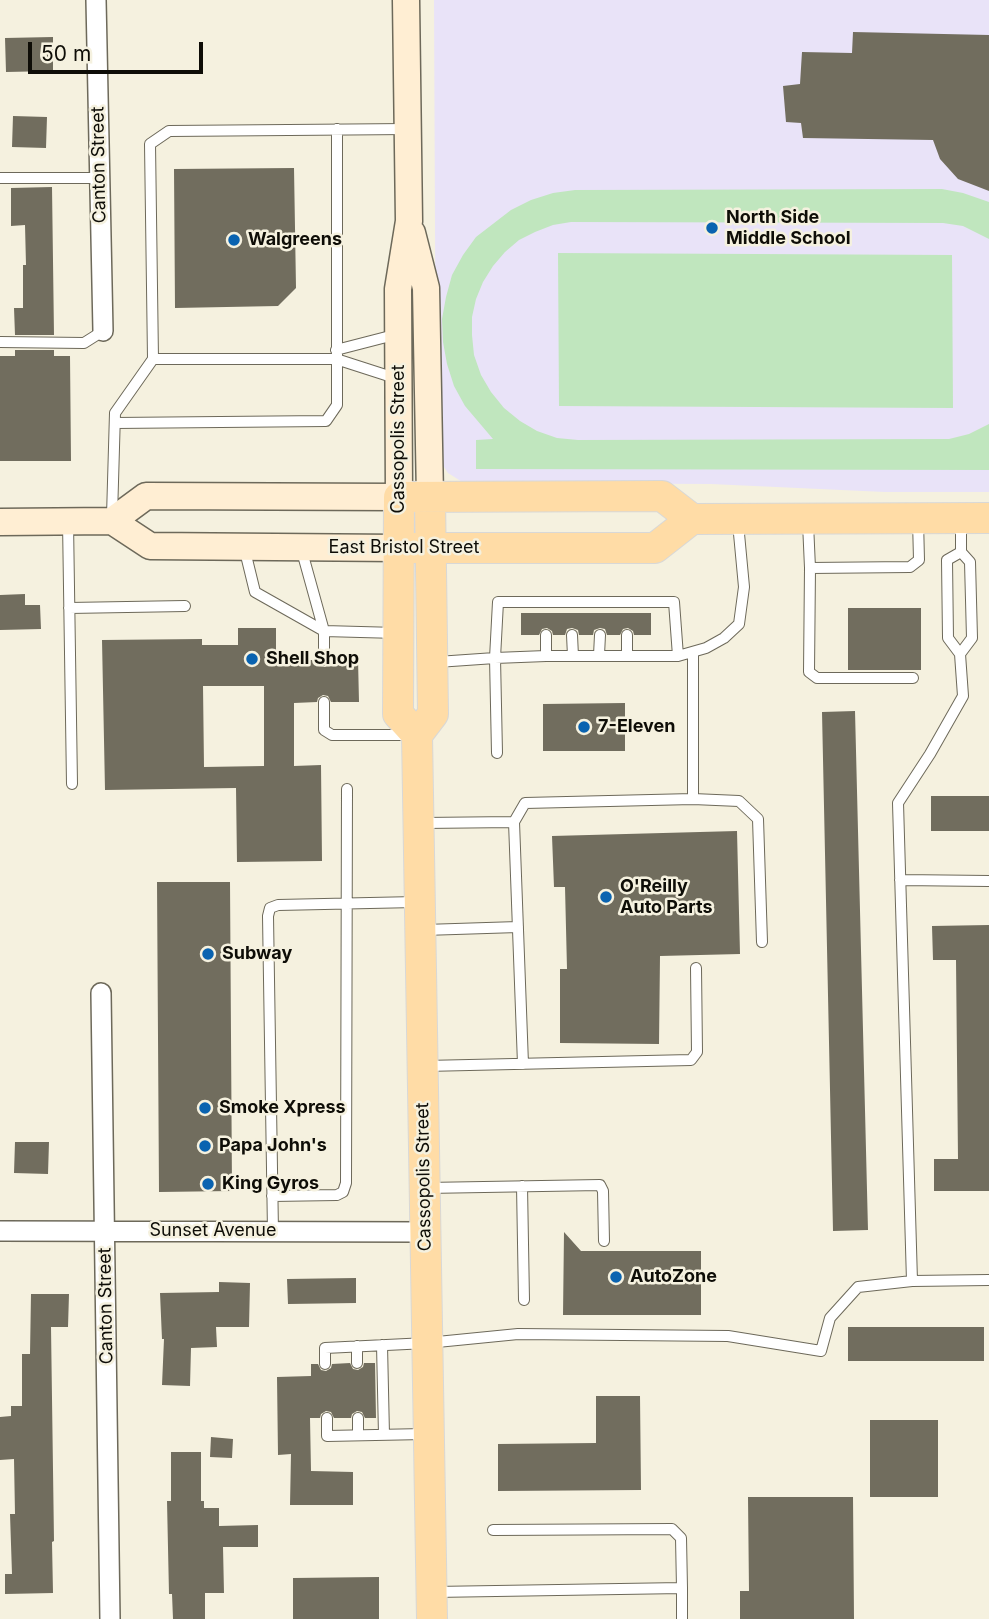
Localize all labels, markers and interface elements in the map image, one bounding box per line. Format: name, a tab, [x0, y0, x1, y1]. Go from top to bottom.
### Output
scale bar	[32, 28, 206, 72]
text: 50 m	[41, 41, 91, 66]
street label: Canton Street	[87, 106, 111, 224]
place label: North Side Middle School	[726, 207, 851, 249]
marker: North Side Middle School	[704, 220, 720, 236]
place label: Walgreens	[248, 229, 342, 251]
marker: Walgreens	[226, 232, 242, 248]
street label: Cassopolis Street	[388, 365, 410, 513]
street label: East Bristol Street	[329, 537, 479, 559]
place label: Shell Shop	[266, 648, 359, 670]
marker: Shell Shop	[244, 651, 260, 667]
place label: 7-Eleven	[598, 716, 675, 738]
marker: 7-Eleven	[576, 719, 592, 735]
place label: O'Reilly Auto Parts	[620, 876, 712, 918]
marker: O'Reilly Auto Parts	[598, 889, 614, 905]
place label: Subway	[222, 943, 292, 965]
marker: Subway	[200, 946, 216, 962]
place label: Smoke Xpress	[219, 1097, 346, 1119]
marker: Smoke Xpress	[197, 1100, 213, 1116]
street label: Cassopolis Street	[412, 1102, 436, 1252]
place label: Papa John's	[219, 1135, 327, 1157]
marker: Papa John's	[197, 1138, 213, 1154]
place label: King Gyros	[222, 1173, 319, 1195]
marker: King Gyros	[200, 1176, 216, 1192]
street label: Sunset Avenue	[149, 1220, 277, 1242]
street label: Canton Street	[94, 1247, 118, 1365]
place label: AutoZone	[630, 1266, 717, 1288]
marker: AutoZone	[608, 1269, 624, 1285]

